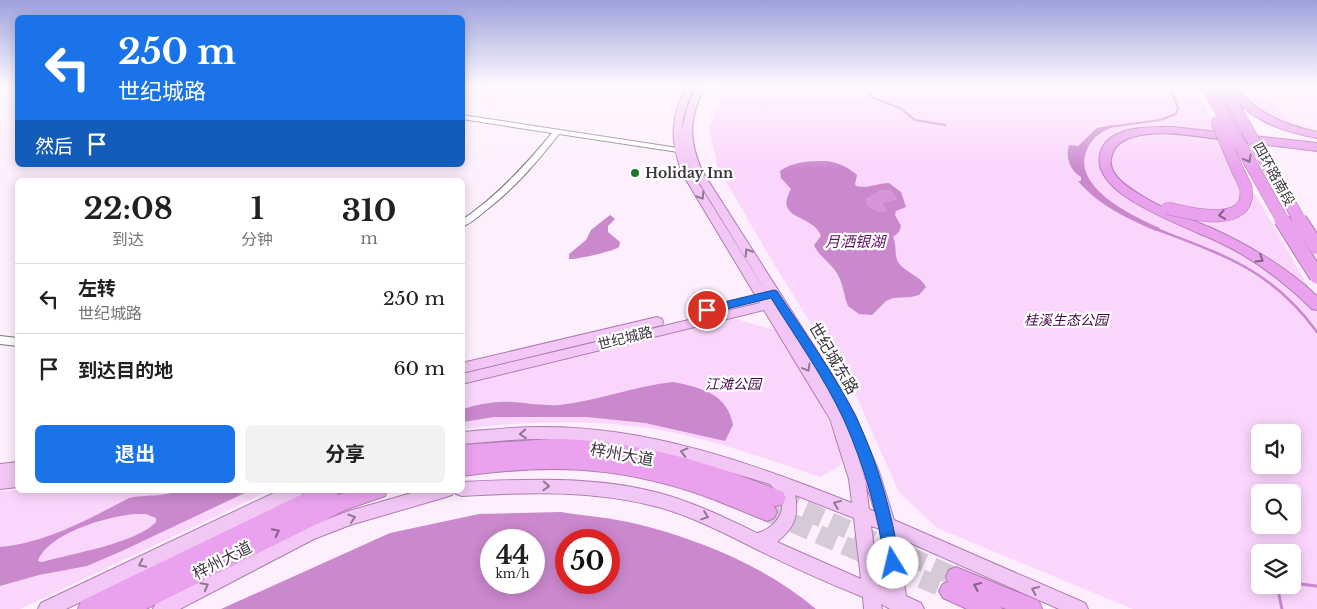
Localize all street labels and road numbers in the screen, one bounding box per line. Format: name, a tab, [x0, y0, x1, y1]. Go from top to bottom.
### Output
street label: 四环路南段	[1249, 139, 1299, 209]
street label: 世纪城东路	[805, 319, 863, 397]
street label: 世纪城路	[596, 322, 654, 354]
street label: 梓州大道	[589, 439, 655, 469]
street label: 梓州大道	[189, 537, 255, 583]

